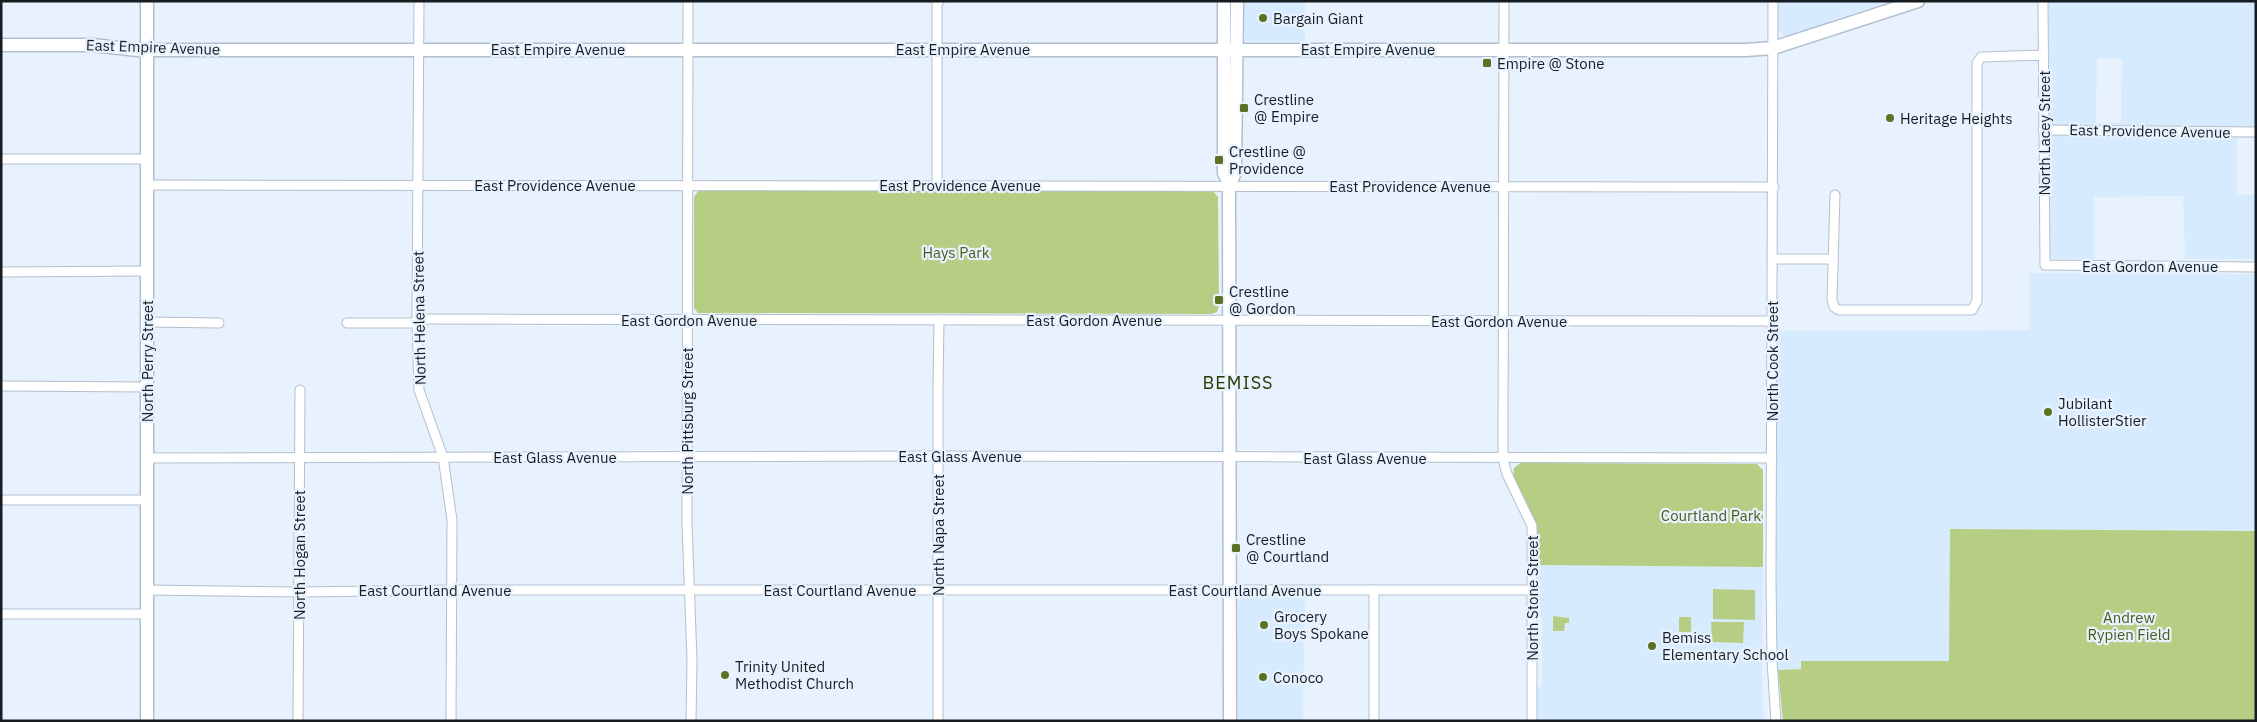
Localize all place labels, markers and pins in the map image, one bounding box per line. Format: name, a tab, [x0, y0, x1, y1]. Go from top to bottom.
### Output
place label: Bargain Giant	[1273, 9, 1364, 28]
marker: Bargain Giant	[1257, 12, 1269, 24]
place label: Empire @ Stone	[1497, 54, 1604, 73]
marker: Empire @ Stone	[1481, 57, 1493, 69]
place label: Crestline @ Empire	[1254, 90, 1319, 126]
marker: Crestline @ Empire	[1238, 102, 1250, 114]
place label: Heritage Heights	[1900, 109, 2013, 128]
marker: Heritage Heights	[1884, 112, 1896, 124]
place label: Crestline @ Providence	[1229, 142, 1306, 178]
marker: Crestline @ Providence	[1213, 154, 1225, 166]
place label: Crestline @ Gordon	[1229, 282, 1296, 318]
marker: Crestline @ Gordon	[1213, 294, 1225, 306]
place label: Jubilant HollisterStier	[2058, 394, 2147, 430]
marker: Jubilant HollisterStier	[2042, 406, 2054, 418]
place label: Crestline @ Courtland	[1246, 530, 1329, 566]
marker: Crestline @ Courtland	[1230, 542, 1242, 554]
place label: Grocery Boys Spokane	[1274, 607, 1369, 643]
marker: Grocery Boys Spokane	[1258, 619, 1270, 631]
place label: Bemiss Elementary School	[1662, 628, 1789, 664]
marker: Bemiss Elementary School	[1646, 640, 1658, 652]
place label: Trinity United Methodist Church	[735, 657, 854, 693]
place label: Conoco	[1273, 668, 1324, 687]
marker: Trinity United Methodist Church	[719, 669, 731, 681]
marker: Conoco	[1257, 671, 1269, 683]

